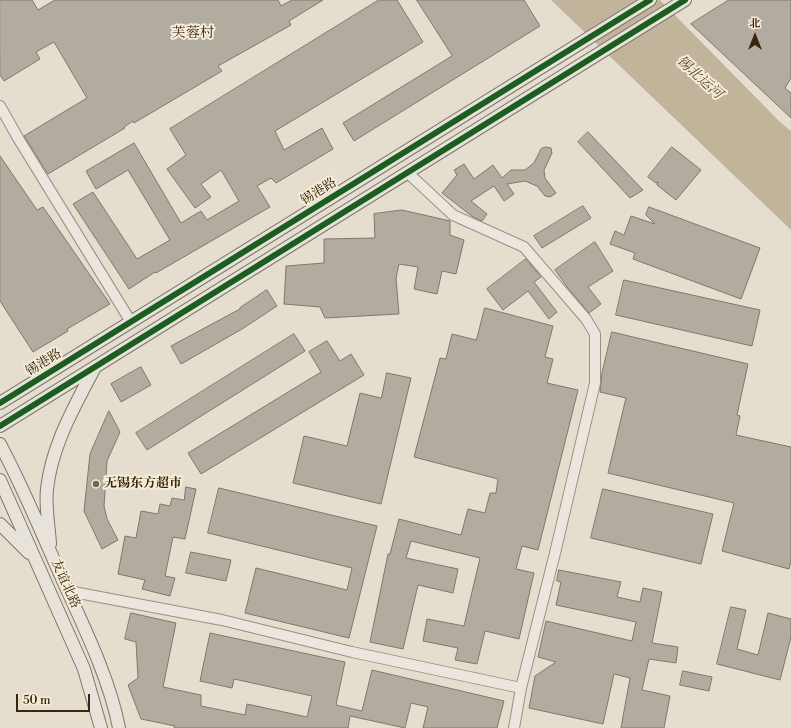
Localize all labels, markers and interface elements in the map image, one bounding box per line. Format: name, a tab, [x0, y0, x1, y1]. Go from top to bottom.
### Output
north arrow	[735, 16, 775, 56]
text: 北	[750, 17, 761, 31]
district label: 芙蓉村	[172, 26, 214, 42]
water label: 锡北运河	[673, 53, 725, 103]
street label: 锡港路	[298, 175, 340, 209]
street label: 锡港路	[23, 346, 65, 380]
place label: 无锡东方超市	[104, 476, 182, 492]
marker: 无锡东方超市	[91, 479, 101, 489]
street label: 友谊北路	[47, 557, 83, 611]
scale bar	[18, 686, 92, 712]
text: 50 m	[23, 693, 51, 708]

